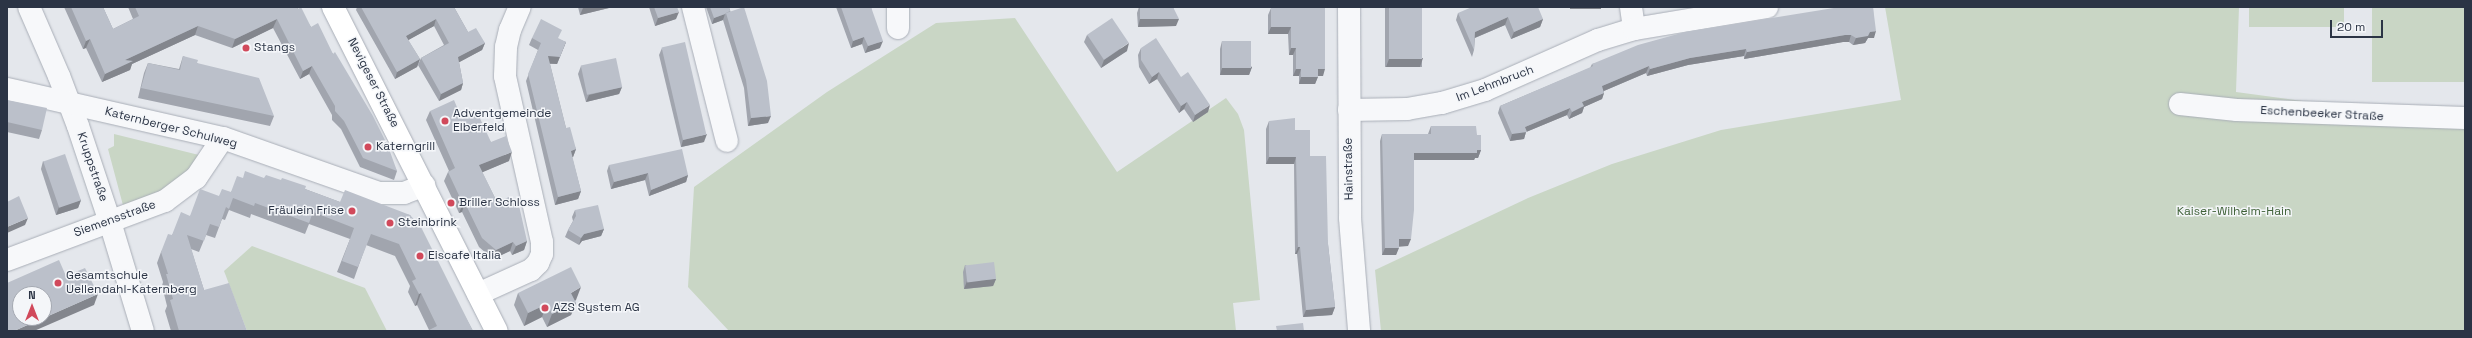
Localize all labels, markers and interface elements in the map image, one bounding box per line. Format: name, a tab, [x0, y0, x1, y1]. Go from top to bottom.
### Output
scale bar	[2332, 12, 2385, 38]
text: 20 m	[2337, 19, 2365, 35]
street label: Nevigeser Straße	[344, 36, 402, 130]
place label: Stangs	[254, 41, 295, 55]
marker: Stangs	[241, 43, 251, 53]
street label: Im Lehmbruch	[1454, 63, 1536, 105]
street label: Eschenbeeker Straße	[2260, 104, 2384, 124]
street label: Katernberger Schulweg	[103, 105, 239, 151]
place label: Adventgemeinde Elberfeld	[453, 107, 551, 135]
marker: Adventgemeinde Elberfeld	[440, 116, 450, 126]
street label: Kruppstraße	[73, 131, 111, 203]
street label: Hainstraße	[1341, 138, 1357, 200]
place label: Katerngrill	[376, 140, 435, 154]
marker: Katerngrill	[363, 142, 373, 152]
place label: Briller Schloss	[459, 196, 540, 210]
street label: Siemensstraße	[72, 198, 158, 240]
marker: Briller Schloss	[446, 198, 456, 208]
place label: Fräulein Frise	[268, 204, 344, 218]
park label: Kaiser-Wilhelm-Hain	[2177, 205, 2291, 219]
marker: Fräulein Frise	[347, 206, 357, 216]
place label: Steinbrink	[398, 216, 457, 230]
marker: Steinbrink	[385, 218, 395, 228]
place label: Eiscafe Italia	[428, 249, 501, 263]
marker: Eiscafe Italia	[415, 251, 425, 261]
place label: Gesamtschule Uellendahl-Katernberg	[66, 269, 197, 297]
marker: Gesamtschule Uellendahl-Katernberg	[53, 278, 63, 288]
north arrow	[12, 286, 52, 326]
text: N	[28, 288, 36, 302]
place label: AZS System AG	[553, 301, 640, 315]
marker: AZS System AG	[540, 303, 550, 313]

